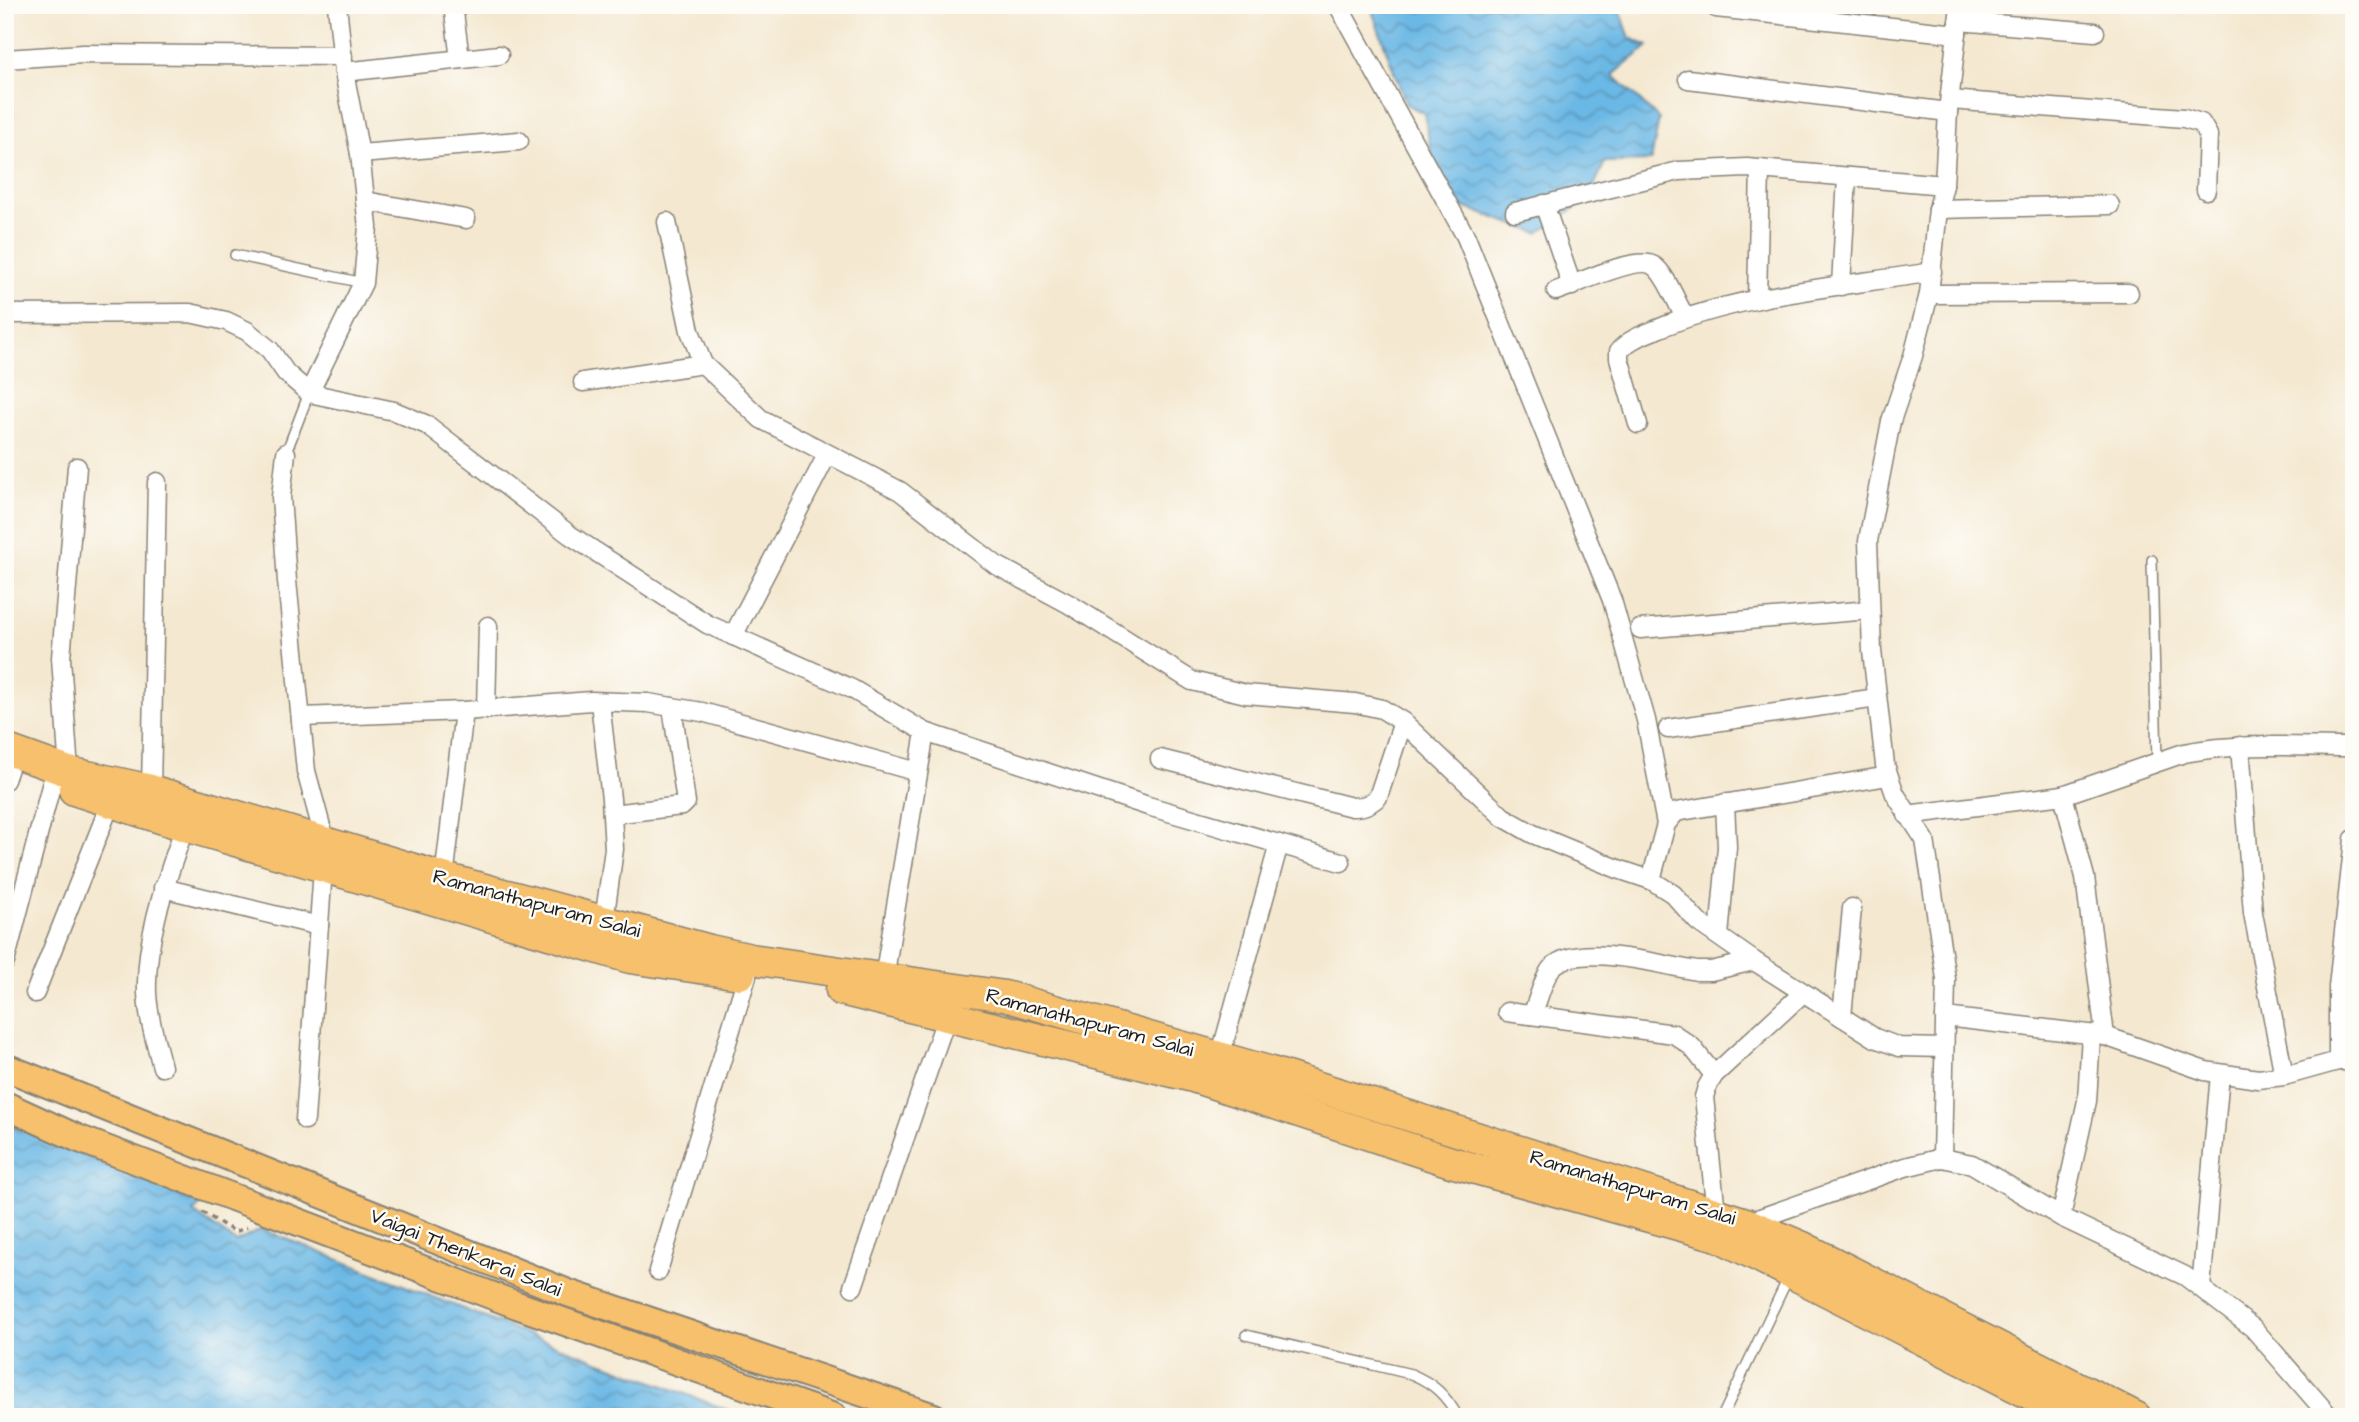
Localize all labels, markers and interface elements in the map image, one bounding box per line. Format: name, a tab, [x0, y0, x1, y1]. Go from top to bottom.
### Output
street label: Ramanathapuram Salai	[429, 862, 644, 946]
street label: Ramanathapuram Salai	[982, 981, 1197, 1065]
street label: Ramanathapuram Salai	[1526, 1142, 1739, 1234]
street label: Vaigai Thenkarai Salai	[365, 1201, 566, 1306]

